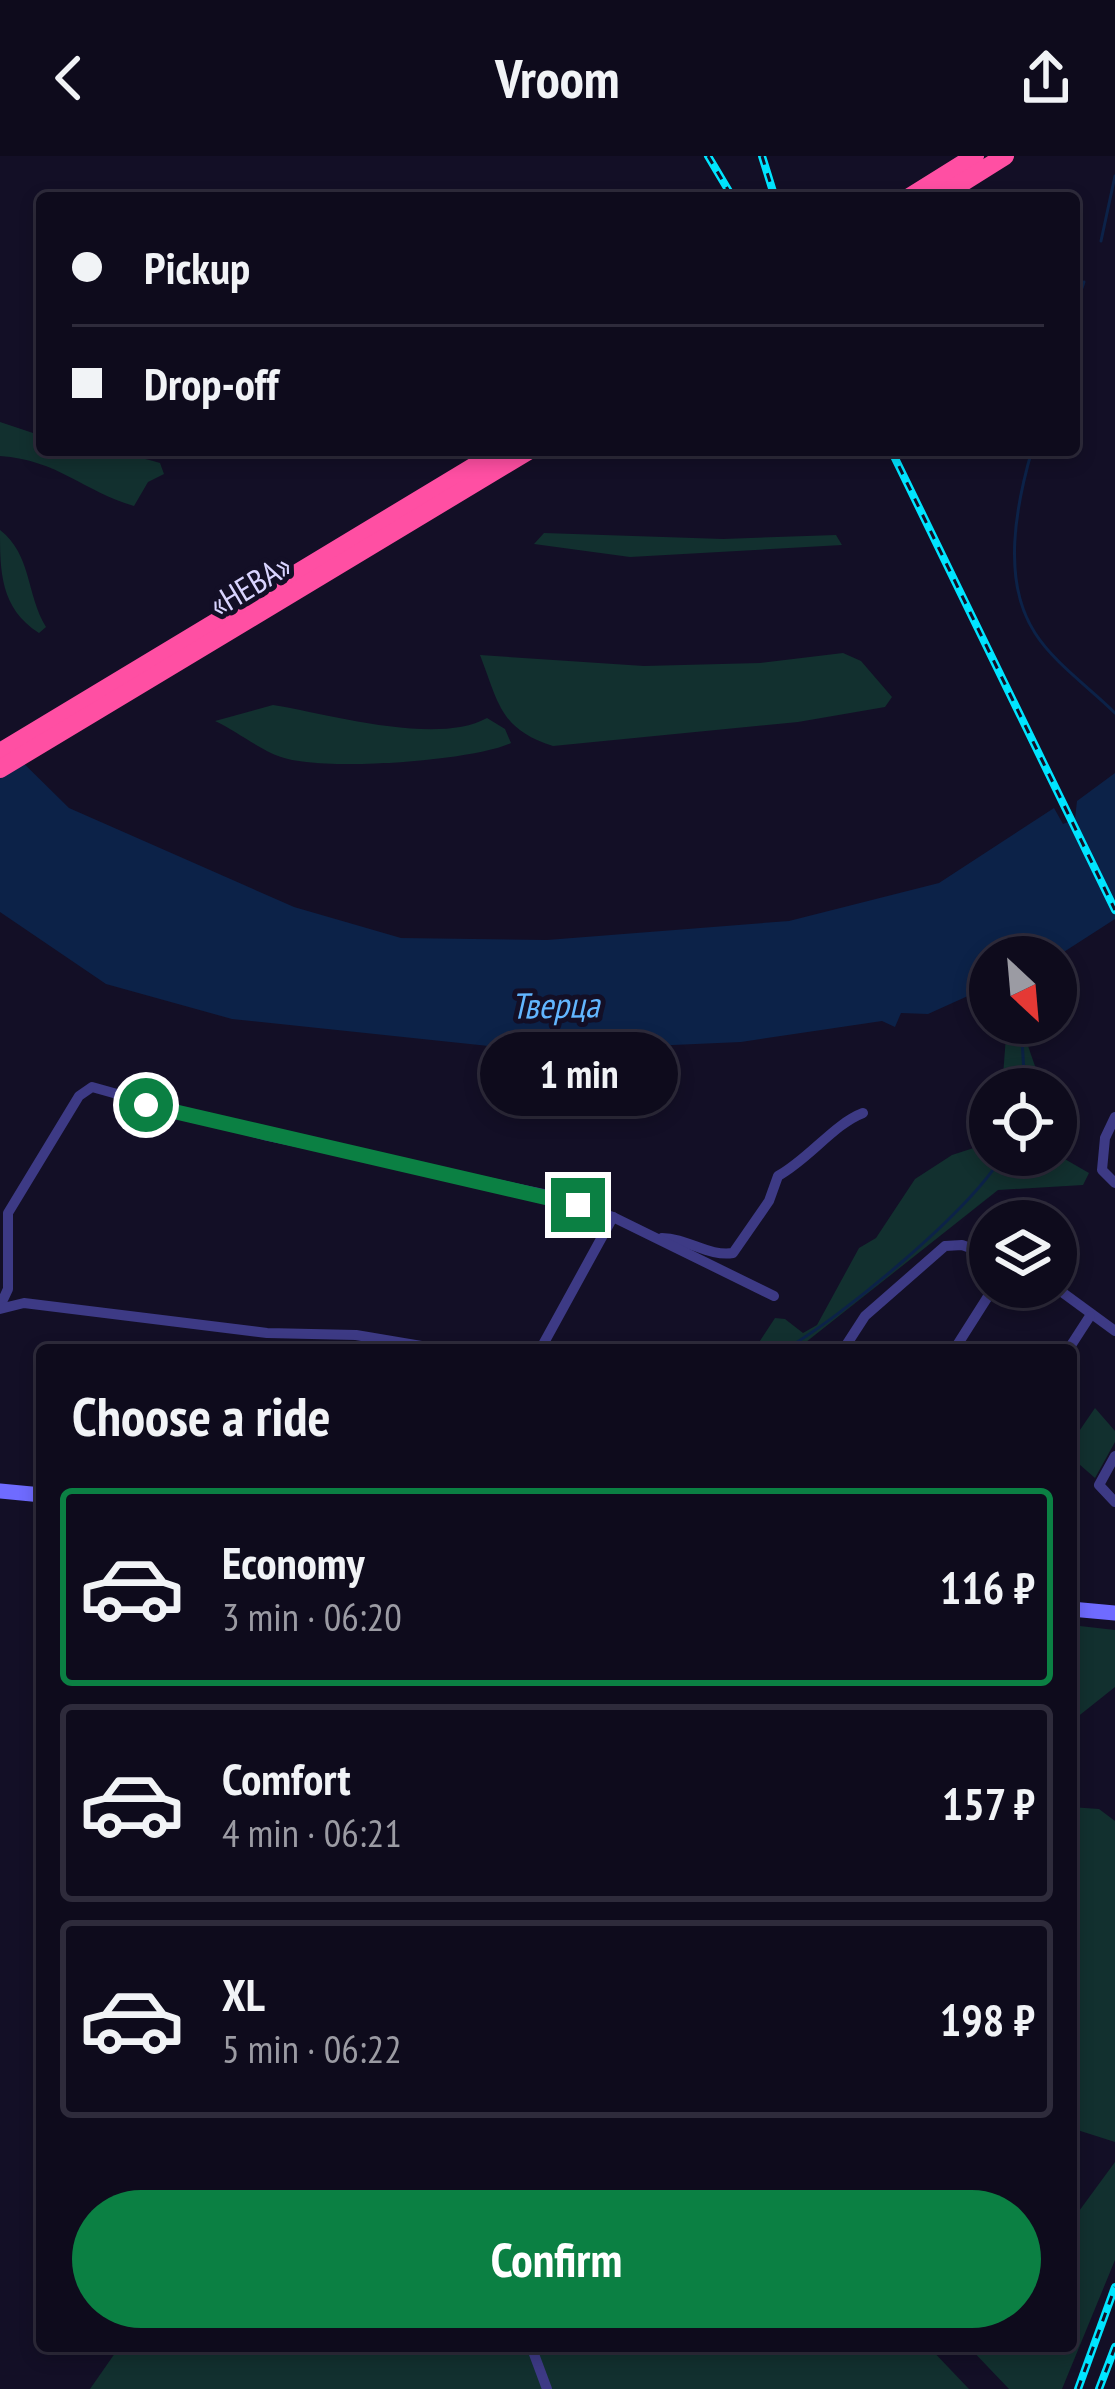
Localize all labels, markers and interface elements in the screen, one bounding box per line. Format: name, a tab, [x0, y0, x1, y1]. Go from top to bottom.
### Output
text: Vroom	[495, 43, 620, 113]
icon: back	[36, 45, 102, 111]
icon: share	[1013, 45, 1079, 111]
text: Pickup	[144, 238, 250, 296]
text: Drop-off	[144, 354, 278, 412]
street label: «НЕВА»	[201, 543, 299, 626]
north arrow	[969, 936, 1077, 1044]
map controls	[969, 936, 1077, 1308]
water label: Тверца	[510, 980, 601, 1029]
callout: 1 min	[479, 1031, 677, 1115]
text: 1 min	[540, 1048, 618, 1099]
button: locate	[969, 1068, 1077, 1176]
route start	[119, 1078, 173, 1132]
route end	[551, 1178, 605, 1232]
button: layers	[969, 1200, 1077, 1308]
text: Choose a ride	[72, 1381, 331, 1451]
icon: car	[78, 1533, 186, 1641]
text: Economy	[222, 1533, 365, 1591]
text: 116 ₽	[940, 1558, 1035, 1616]
text: 3 min · 06:20	[222, 1591, 402, 1642]
icon: car	[78, 1749, 186, 1857]
text: Comfort	[222, 1749, 351, 1807]
text: 157 ₽	[942, 1774, 1035, 1832]
text: 4 min · 06:21	[222, 1807, 402, 1858]
icon: car	[78, 1965, 186, 2073]
text: XL	[222, 1965, 265, 2023]
text: 198 ₽	[940, 1990, 1035, 2048]
text: 5 min · 06:22	[222, 2023, 402, 2074]
button: Confirm	[72, 2190, 1041, 2328]

